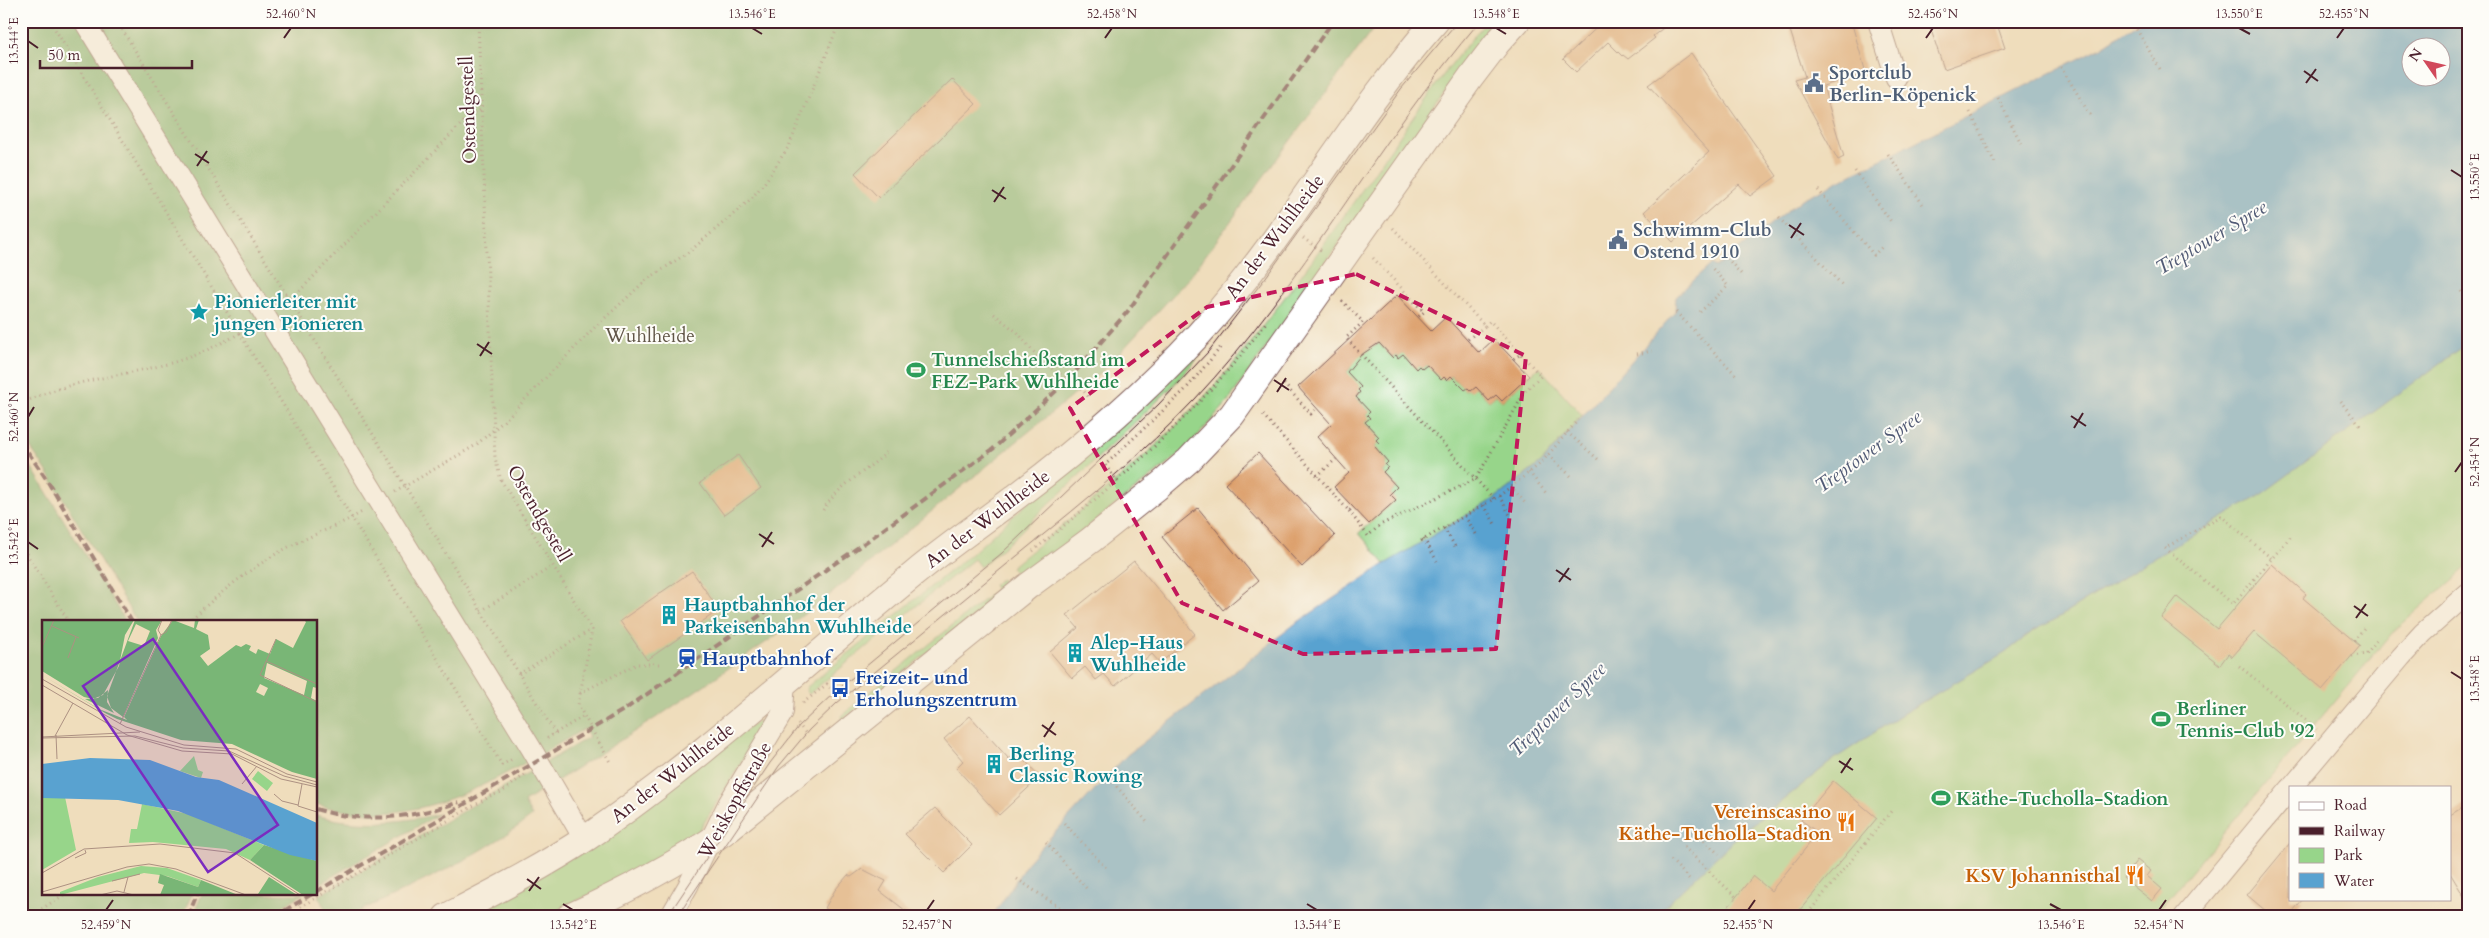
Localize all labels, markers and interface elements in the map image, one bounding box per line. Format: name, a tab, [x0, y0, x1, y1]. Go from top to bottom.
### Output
text: 52.460°N	[266, 6, 317, 22]
text: 13.546°E	[728, 6, 776, 22]
text: 52.458°N	[1087, 6, 1138, 22]
text: 13.548°E	[1472, 6, 1520, 22]
text: 52.456°N	[1908, 6, 1959, 22]
text: 13.550°E	[2215, 6, 2263, 22]
text: 52.455°N	[2319, 6, 2370, 22]
text: 13.544°E	[6, 17, 22, 65]
scale bar	[40, 38, 192, 70]
north arrow	[2402, 38, 2452, 88]
text: 50 m	[48, 45, 80, 65]
text: N	[2404, 45, 2427, 65]
street label: Ostendgestell	[453, 55, 483, 165]
place label: Sportclub Berlin-Köpenick	[1829, 60, 1976, 108]
public building icon: Sportclub Berlin-Köpenick	[1803, 72, 1825, 94]
text: 13.550°E	[2467, 153, 2483, 201]
street label: An der Wuhlheide	[1219, 169, 1330, 304]
water label: Treptower Spree	[2151, 193, 2272, 281]
place label: Schwimm-Club Ostend 1910	[1633, 217, 1772, 265]
public building icon: Schwimm-Club Ostend 1910	[1607, 229, 1629, 251]
place label: Pionierleiter mit jungen Pionieren	[211, 289, 364, 337]
place icon: Pionierleiter mit jungen Pionieren	[188, 301, 210, 323]
park label: Wuhlheide	[604, 323, 695, 349]
place label: Tunnelschießstand im FEZ-Park Wuhlheide	[931, 347, 1125, 395]
sports icon: Tunnelschießstand im FEZ-Park Wuhlheide	[905, 359, 927, 381]
text: 52.460°N	[6, 391, 22, 442]
water label: Treptower Spree	[1810, 403, 1927, 499]
text: 52.454°N	[2467, 436, 2483, 487]
street label: Ostendgestell	[501, 460, 578, 567]
street label: An der Wuhlheide	[920, 463, 1055, 574]
text: 13.542°E	[6, 518, 22, 566]
place label: Hauptbahnhof der Parkeisenbahn Wuhlheide	[684, 592, 912, 640]
building icon: Hauptbahnhof der Parkeisenbahn Wuhlheide	[658, 604, 680, 626]
inset map	[42, 620, 318, 896]
place label: Alep-Haus Wuhlheide	[1089, 630, 1187, 678]
building icon: Alep-Haus Wuhlheide	[1064, 642, 1086, 664]
place label: Hauptbahnhof	[702, 646, 834, 672]
station icon: Hauptbahnhof	[676, 647, 698, 669]
text: 13.548°E	[2467, 655, 2483, 703]
water label: Treptower Spree	[1503, 656, 1612, 763]
place label: Freizeit- und Erholungszentrum	[855, 665, 1018, 713]
bus stop icon: Freizeit- und Erholungszentrum	[829, 677, 851, 699]
place label: Berliner Tennis-Club '92	[2176, 696, 2315, 744]
sports icon: Berliner Tennis-Club '92	[2150, 708, 2172, 730]
street label: An der Wuhlheide	[606, 716, 740, 829]
street label: Weiskopffstraße	[691, 737, 778, 865]
place label: Berling Classic Rowing	[1009, 741, 1143, 789]
building icon: Berling Classic Rowing	[983, 753, 1005, 775]
place label: Käthe-Tucholla-Stadion	[1956, 786, 2169, 812]
legend	[2289, 786, 2452, 900]
sports icon: Käthe-Tucholla-Stadion	[1930, 787, 1952, 809]
text: Road	[2334, 795, 2367, 815]
place label: Vereinscasino Käthe-Tucholla-Stadion	[1619, 799, 1832, 847]
restaurant icon: Vereinscasino Käthe-Tucholla-Stadion	[1835, 811, 1857, 833]
text: Railway	[2334, 821, 2385, 841]
text: Park	[2334, 845, 2363, 865]
place label: KSV Johannisthal	[1965, 863, 2120, 889]
restaurant icon: KSV Johannisthal	[2124, 864, 2146, 886]
text: Water	[2333, 871, 2375, 891]
text: 52.459°N	[81, 917, 132, 933]
text: 13.542°E	[549, 917, 597, 933]
text: 52.457°N	[902, 917, 953, 933]
text: 13.544°E	[1293, 917, 1341, 933]
text: 52.455°N	[1723, 917, 1774, 933]
text: 13.546°E	[2037, 917, 2085, 933]
text: 52.454°N	[2134, 917, 2185, 933]

